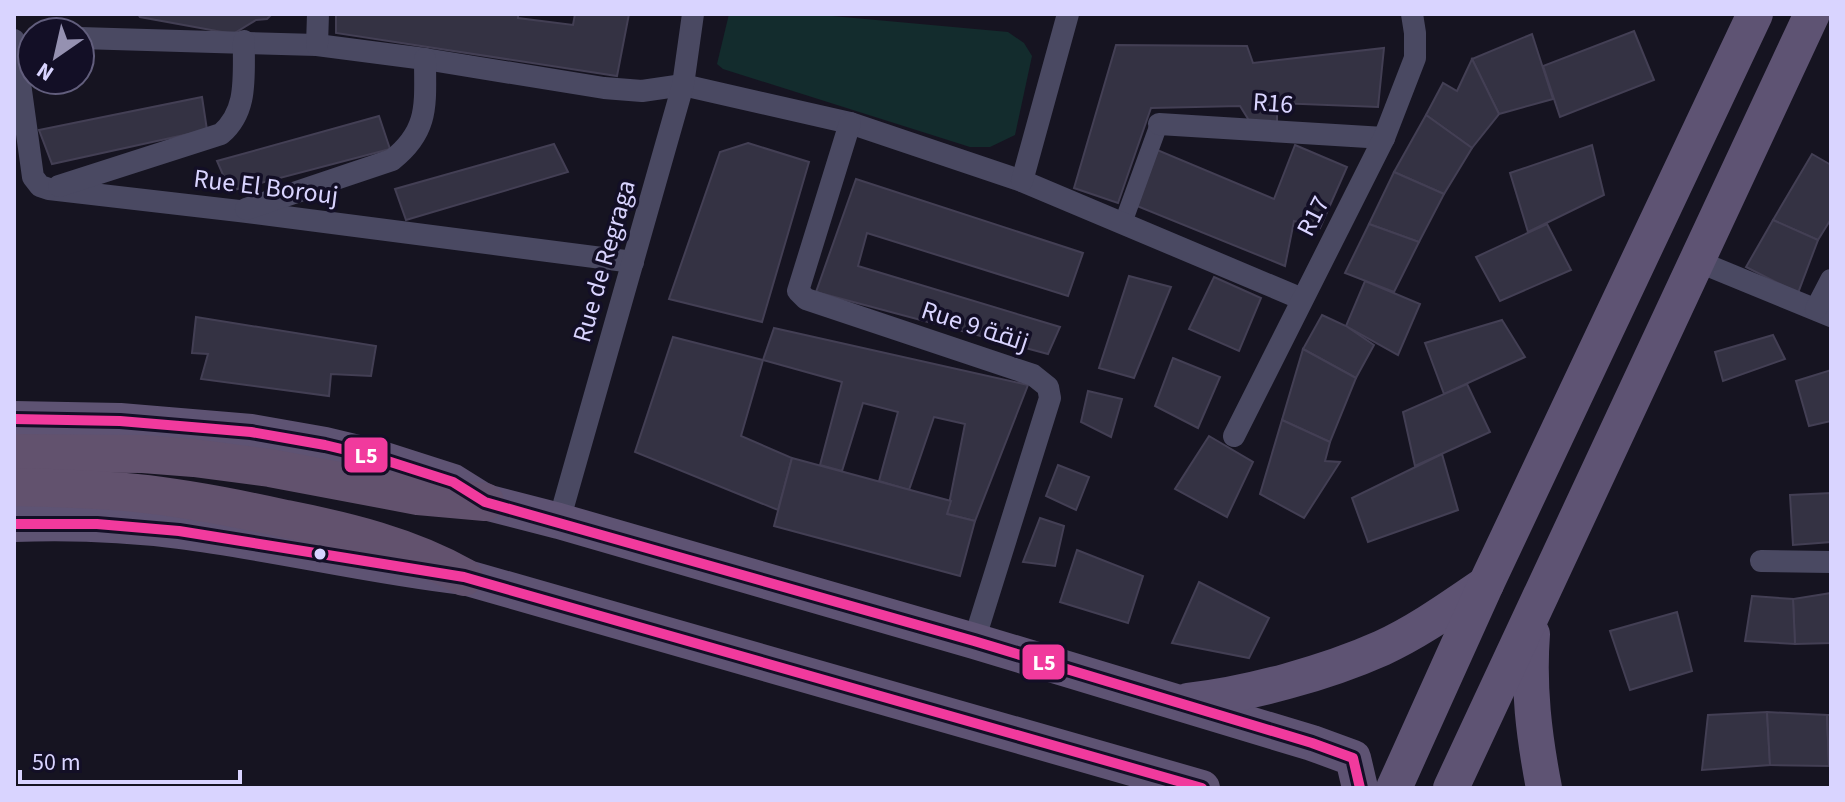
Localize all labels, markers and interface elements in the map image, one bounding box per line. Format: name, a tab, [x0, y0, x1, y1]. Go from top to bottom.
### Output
north arrow	[16, 16, 96, 96]
text: N	[30, 54, 60, 89]
street label: R16	[1251, 83, 1295, 123]
street label: Rue El Borouj	[192, 160, 340, 214]
street label: Rue de Regraga	[563, 176, 645, 346]
street label: R17	[1287, 189, 1339, 243]
street label: Rue 9 زنقة	[917, 291, 1033, 361]
line badge: L5	[343, 436, 389, 474]
text: L5	[354, 440, 378, 472]
unlabelled marker	[312, 546, 328, 562]
line badge: L5	[1021, 643, 1066, 681]
text: L5	[1032, 647, 1056, 679]
scale bar	[20, 734, 240, 784]
text: 50 m	[32, 745, 81, 780]

